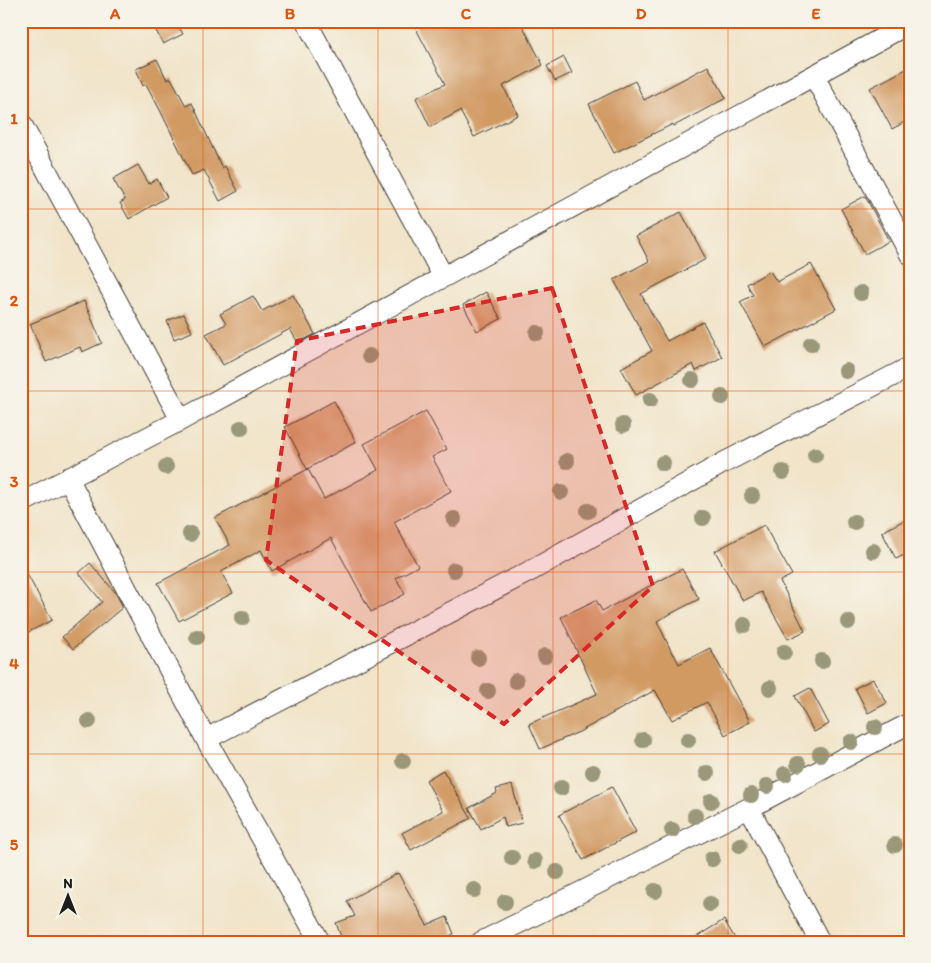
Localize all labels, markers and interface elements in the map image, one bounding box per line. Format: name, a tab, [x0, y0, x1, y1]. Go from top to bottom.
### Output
text: A	[109, 4, 121, 23]
text: B	[285, 4, 296, 23]
text: C	[461, 4, 472, 23]
text: D	[636, 4, 647, 23]
text: E	[812, 4, 821, 23]
text: 1	[10, 109, 18, 128]
text: 2	[10, 291, 19, 310]
text: 3	[10, 472, 19, 491]
text: 4	[9, 654, 19, 673]
text: 5	[10, 835, 19, 854]
north arrow	[42, 870, 92, 920]
text: N	[63, 875, 73, 892]

